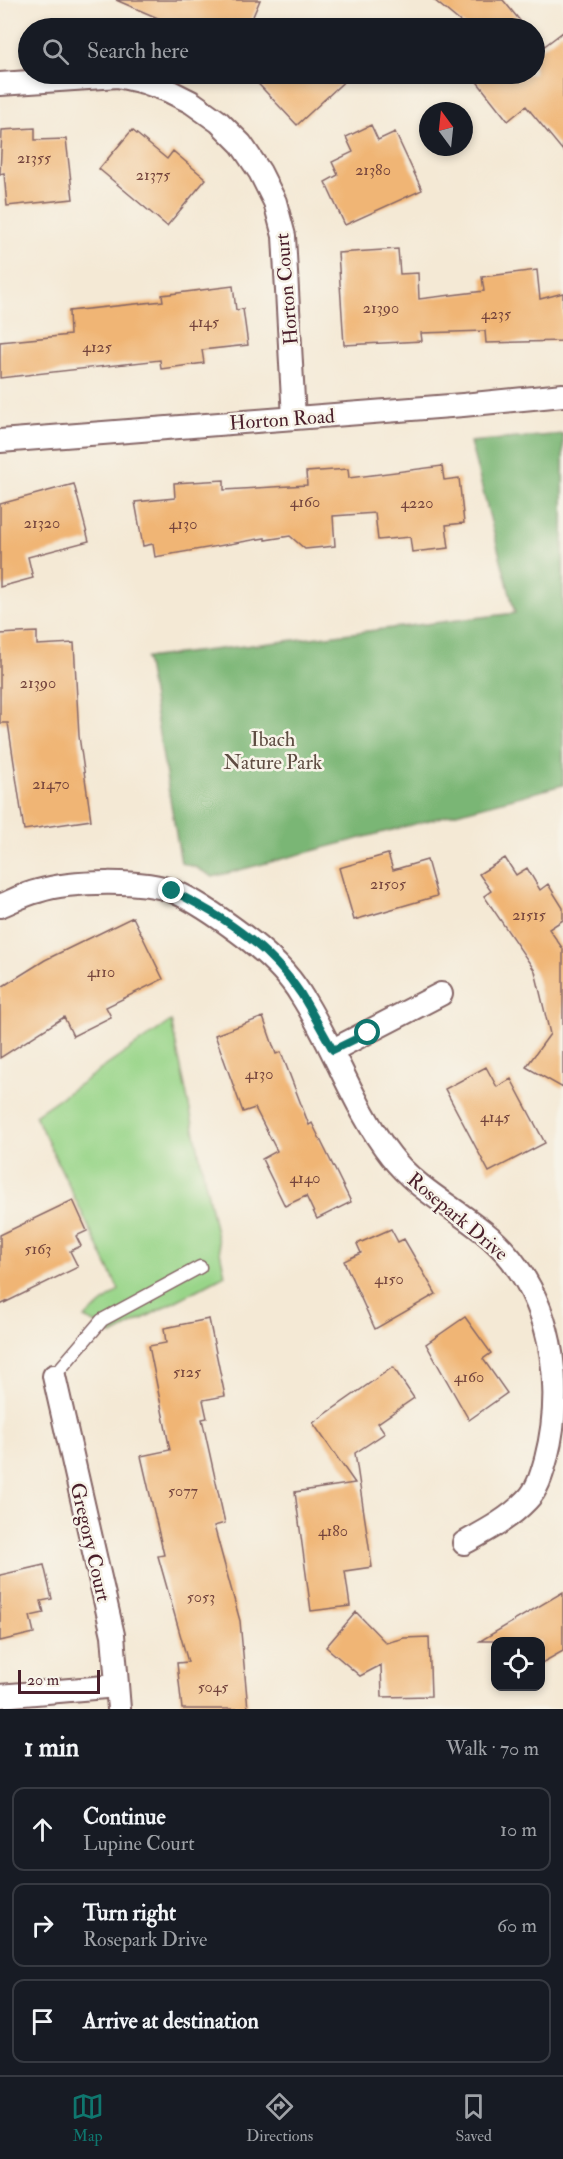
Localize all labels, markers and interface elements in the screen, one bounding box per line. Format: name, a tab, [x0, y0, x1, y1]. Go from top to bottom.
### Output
search box	[18, 18, 545, 84]
icon: search	[39, 35, 72, 68]
text: Search here	[87, 37, 189, 65]
north arrow	[419, 102, 473, 156]
house number: 21355	[17, 148, 51, 168]
house number: 21380	[355, 160, 391, 180]
house number: 21375	[136, 165, 170, 185]
street label: Horton Court	[269, 231, 304, 346]
house number: 21390	[363, 298, 399, 318]
house number: 4235	[481, 304, 511, 324]
house number: 4145	[189, 312, 219, 332]
house number: 4125	[82, 337, 112, 357]
street label: Horton Road	[229, 403, 336, 436]
house number: 4160	[290, 492, 320, 512]
house number: 4220	[400, 493, 434, 513]
house number: 21320	[24, 513, 60, 533]
house number: 4130	[169, 514, 197, 534]
house number: 21390	[20, 673, 56, 693]
park label: Ibach Nature Park	[224, 727, 323, 775]
house number: 21470	[32, 774, 70, 794]
house number: 21505	[370, 874, 406, 894]
route end	[158, 877, 184, 903]
house number: 21515	[512, 905, 546, 925]
house number: 4110	[87, 962, 115, 982]
route start	[354, 1019, 380, 1045]
house number: 4130	[245, 1064, 273, 1084]
house number: 4145	[480, 1107, 510, 1127]
street label: Rosepark Drive	[401, 1167, 513, 1267]
house number: 4140	[289, 1168, 321, 1188]
house number: 5163	[25, 1239, 51, 1259]
house number: 4150	[374, 1269, 404, 1289]
house number: 5125	[173, 1362, 201, 1382]
house number: 4160	[454, 1367, 484, 1387]
street label: Gregory Court	[65, 1480, 116, 1604]
house number: 5077	[168, 1481, 199, 1501]
house number: 4180	[318, 1521, 348, 1541]
house number: 5053	[187, 1587, 215, 1607]
map controls	[491, 1637, 545, 1691]
button: locate	[491, 1637, 545, 1691]
scale bar	[18, 1667, 100, 1694]
text: 20 m	[27, 1670, 59, 1690]
house number: 5045	[198, 1677, 228, 1697]
text: 1 min	[24, 1732, 79, 1764]
text: Walk · 70 m	[446, 1736, 539, 1761]
text: Continue	[83, 1803, 166, 1831]
icon: ahead	[26, 1813, 59, 1846]
text: 10 m	[500, 1817, 537, 1842]
text: Lupine Court	[83, 1831, 195, 1856]
text: Turn right	[83, 1899, 176, 1927]
icon: right	[26, 1909, 59, 1942]
text: 60 m	[497, 1913, 537, 1938]
text: Rosepark Drive	[83, 1927, 207, 1952]
icon: arrive	[26, 2005, 59, 2038]
text: Arrive at destination	[83, 2007, 259, 2035]
tab: Map	[71, 2090, 104, 2146]
tab: Directions	[246, 2090, 313, 2146]
tab: Saved	[455, 2090, 492, 2146]

